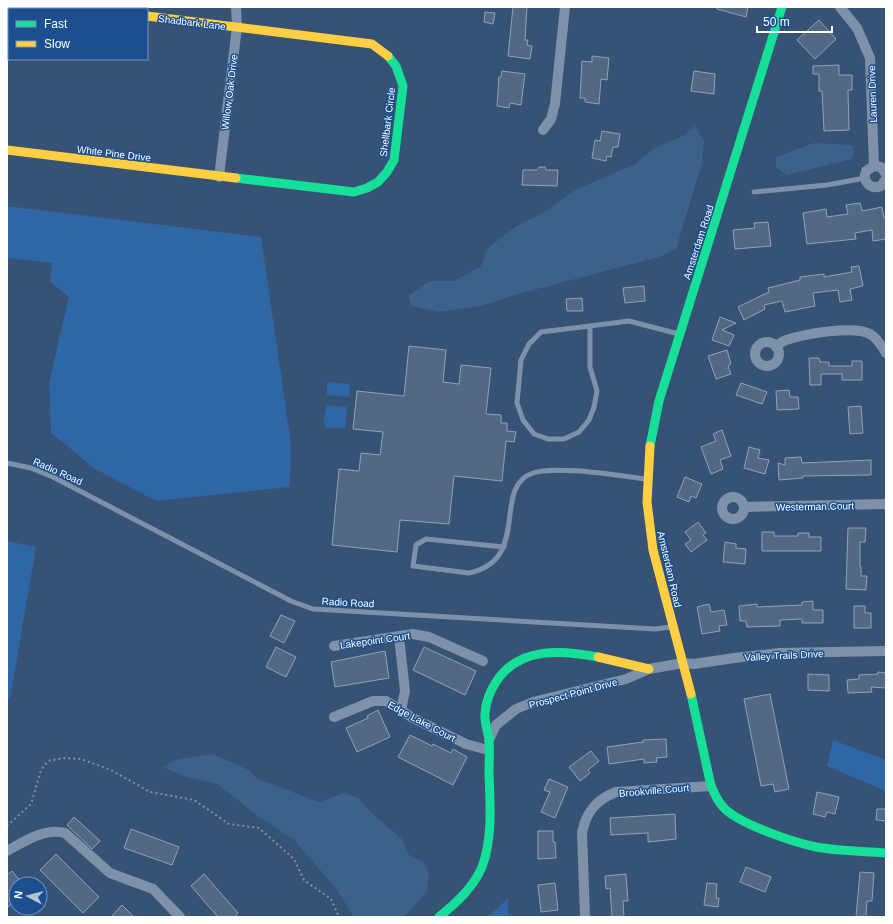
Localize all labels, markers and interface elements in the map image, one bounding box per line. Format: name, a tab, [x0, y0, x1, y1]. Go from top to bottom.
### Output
legend	[8, 8, 148, 60]
scale bar	[757, 8, 832, 34]
street label: Shadbark Lane	[158, 13, 227, 32]
text: 50 m	[763, 15, 790, 29]
text: Fast	[44, 17, 68, 31]
text: Slow	[44, 37, 70, 51]
street label: Willow Oak Drive	[219, 53, 240, 131]
street label: Lauren Drive	[866, 65, 879, 123]
street label: Shellbark Circle	[378, 86, 397, 157]
street label: White Pine Drive	[76, 143, 152, 164]
street label: Amsterdam Road	[681, 203, 716, 281]
street label: Radio Road	[31, 456, 84, 487]
street label: Westerman Court	[776, 500, 854, 513]
street label: Amsterdam Road	[655, 530, 684, 608]
street label: Radio Road	[321, 596, 375, 609]
street label: Lakepoint Court	[339, 630, 411, 651]
street label: Valley Trails Drive	[744, 648, 824, 663]
street label: Prospect Point Drive	[528, 676, 619, 711]
street label: Edge Lake Court	[386, 699, 458, 744]
street label: Brookville Court	[618, 782, 690, 799]
north arrow	[8, 876, 48, 916]
text: N	[12, 890, 25, 899]

